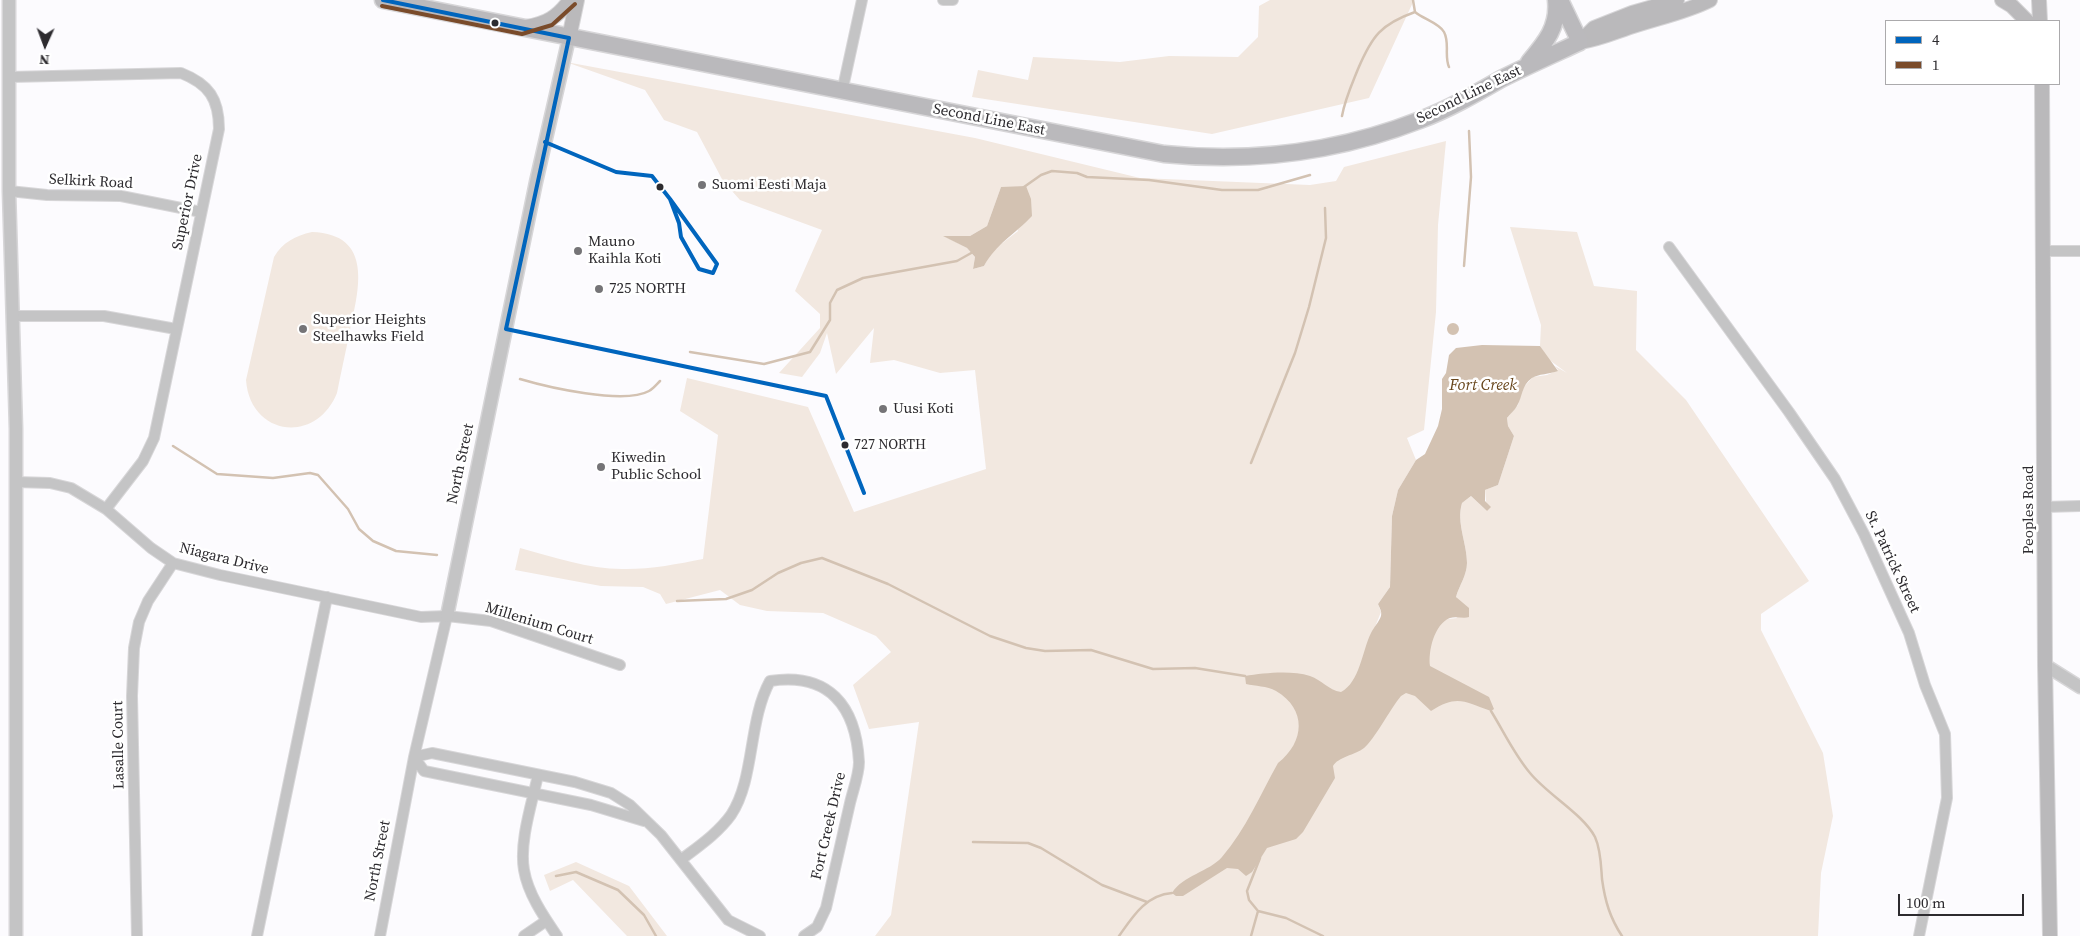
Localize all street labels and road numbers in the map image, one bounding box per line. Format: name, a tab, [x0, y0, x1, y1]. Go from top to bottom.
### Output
street label: Second Line East	[1414, 62, 1524, 128]
street label: Second Line East	[931, 100, 1047, 140]
street label: Superior Drive	[169, 152, 207, 252]
street label: Selkirk Road	[48, 171, 134, 193]
street label: North Street	[444, 422, 478, 506]
street label: Peoples Road	[2020, 466, 2038, 554]
street label: St. Patrick Street	[1861, 508, 1923, 616]
street label: Niagara Drive	[177, 539, 271, 579]
street label: Millenium Court	[483, 599, 595, 649]
street label: Lasalle Court	[109, 701, 129, 789]
street label: Fort Creek Drive	[808, 770, 850, 882]
street label: North Street	[361, 819, 395, 903]

